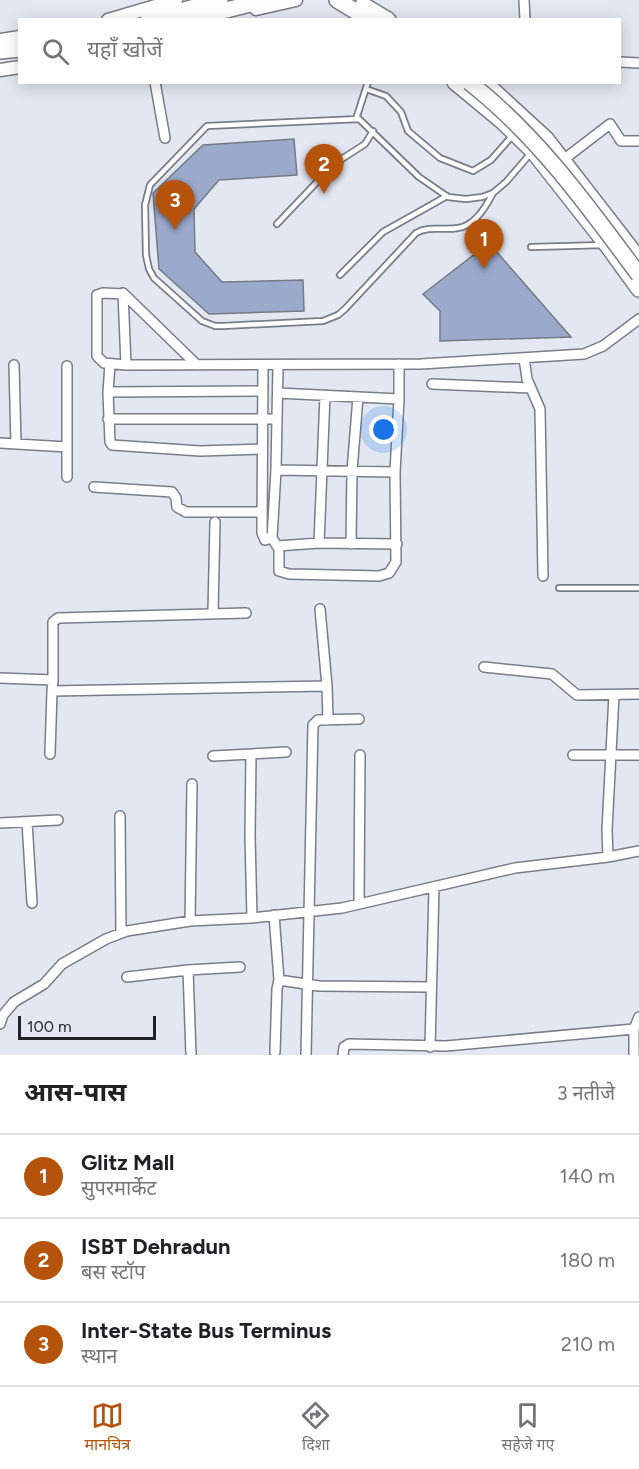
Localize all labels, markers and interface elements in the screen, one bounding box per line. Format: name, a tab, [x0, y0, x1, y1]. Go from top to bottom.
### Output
search box	[18, 18, 621, 84]
icon: search	[39, 35, 72, 68]
text: यहाँ खोजें	[87, 36, 163, 63]
pin: 2	[304, 144, 344, 194]
pin: 3	[156, 180, 195, 230]
pin: 1	[464, 220, 504, 269]
your location	[369, 415, 398, 444]
scale bar	[18, 1013, 156, 1040]
text: 100 m	[27, 1017, 72, 1036]
text: आस-पास	[24, 1076, 126, 1108]
text: 3 नतीजे	[557, 1081, 615, 1105]
text: Glitz Mall	[81, 1149, 175, 1176]
text: 1	[39, 1164, 48, 1188]
text: 140 m	[560, 1164, 615, 1188]
text: सुपरमार्केट	[81, 1176, 157, 1200]
text: ISBT Dehradun	[81, 1233, 231, 1260]
text: 2	[38, 1248, 49, 1272]
text: 180 m	[560, 1248, 615, 1272]
text: बस स्टॉप	[81, 1260, 145, 1284]
text: Inter-State Bus Terminus	[81, 1317, 331, 1344]
text: 3	[38, 1332, 49, 1356]
text: 210 m	[561, 1332, 615, 1356]
text: स्थान	[81, 1344, 117, 1368]
tab: मानचित्र	[85, 1399, 130, 1457]
tab: दिशा	[299, 1399, 332, 1457]
tab: सहेजे गए	[501, 1399, 554, 1457]

